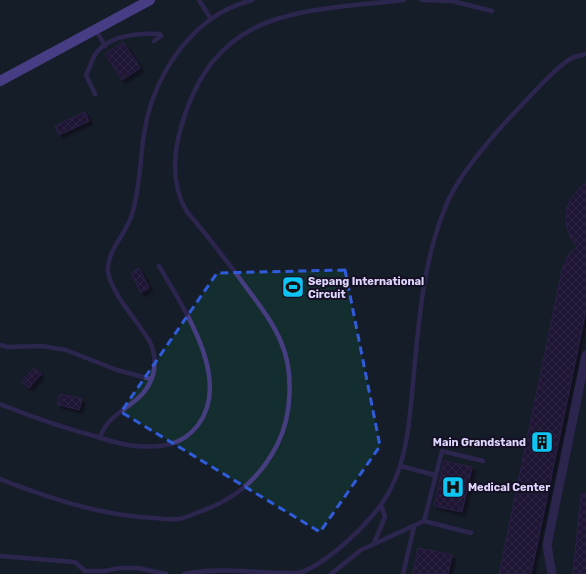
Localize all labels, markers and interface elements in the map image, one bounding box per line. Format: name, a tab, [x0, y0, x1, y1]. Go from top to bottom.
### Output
sports icon: Sepang International Circuit	[280, 274, 306, 300]
place label: Sepang International Circuit	[308, 275, 424, 301]
building icon: Main Grandstand	[529, 429, 555, 455]
place label: Main Grandstand	[433, 436, 526, 449]
hospital icon: Medical Center	[440, 474, 466, 500]
place label: Medical Center	[468, 481, 550, 494]

